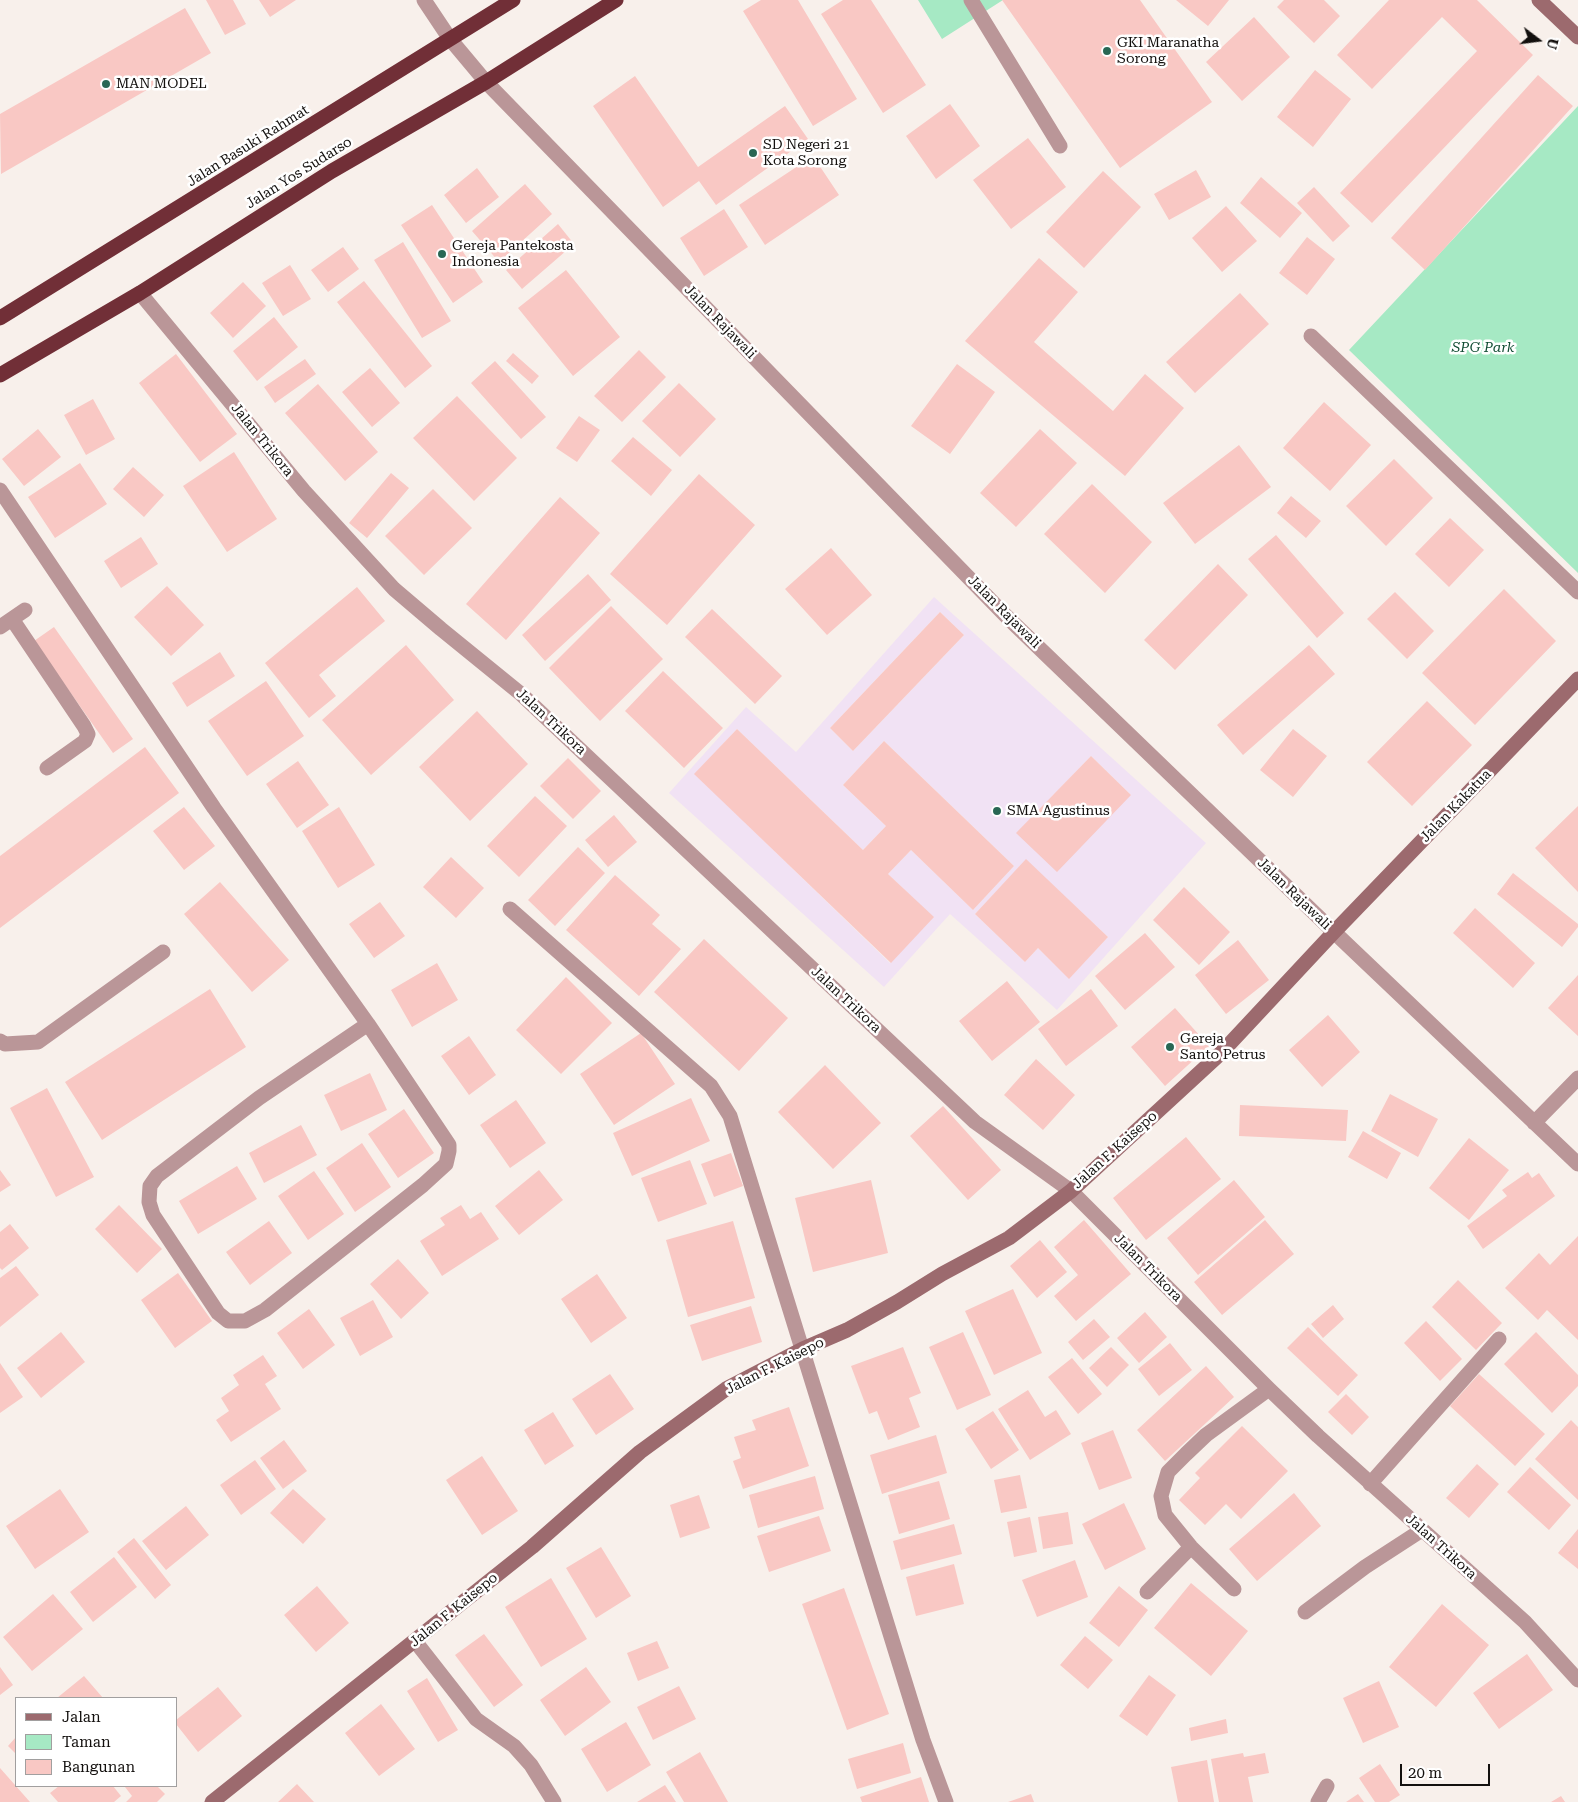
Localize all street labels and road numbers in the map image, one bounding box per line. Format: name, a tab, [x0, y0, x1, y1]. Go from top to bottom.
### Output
street label: Jalan Basuki Rahmat	[184, 102, 312, 190]
street label: Jalan Yos Sudarso	[243, 134, 355, 212]
street label: Jalan Rajawali	[681, 282, 759, 362]
street label: Jalan Trikora	[227, 400, 297, 480]
street label: Jalan Rajawali	[964, 572, 1044, 652]
street label: Jalan Trikora	[513, 685, 589, 759]
street label: Jalan Kakatua	[1417, 766, 1495, 846]
street label: Jalan Rajawali	[1254, 855, 1334, 933]
street label: Jalan Trikora	[808, 963, 884, 1037]
street label: Jalan F. Kaisepo	[1069, 1108, 1161, 1192]
street label: Jalan Trikora	[1110, 1230, 1186, 1306]
street label: Jalan F. Kaisepo	[723, 1334, 827, 1398]
street label: Jalan Trikora	[1402, 1511, 1480, 1583]
street label: Jalan F. Kaisepo	[407, 1569, 501, 1651]

